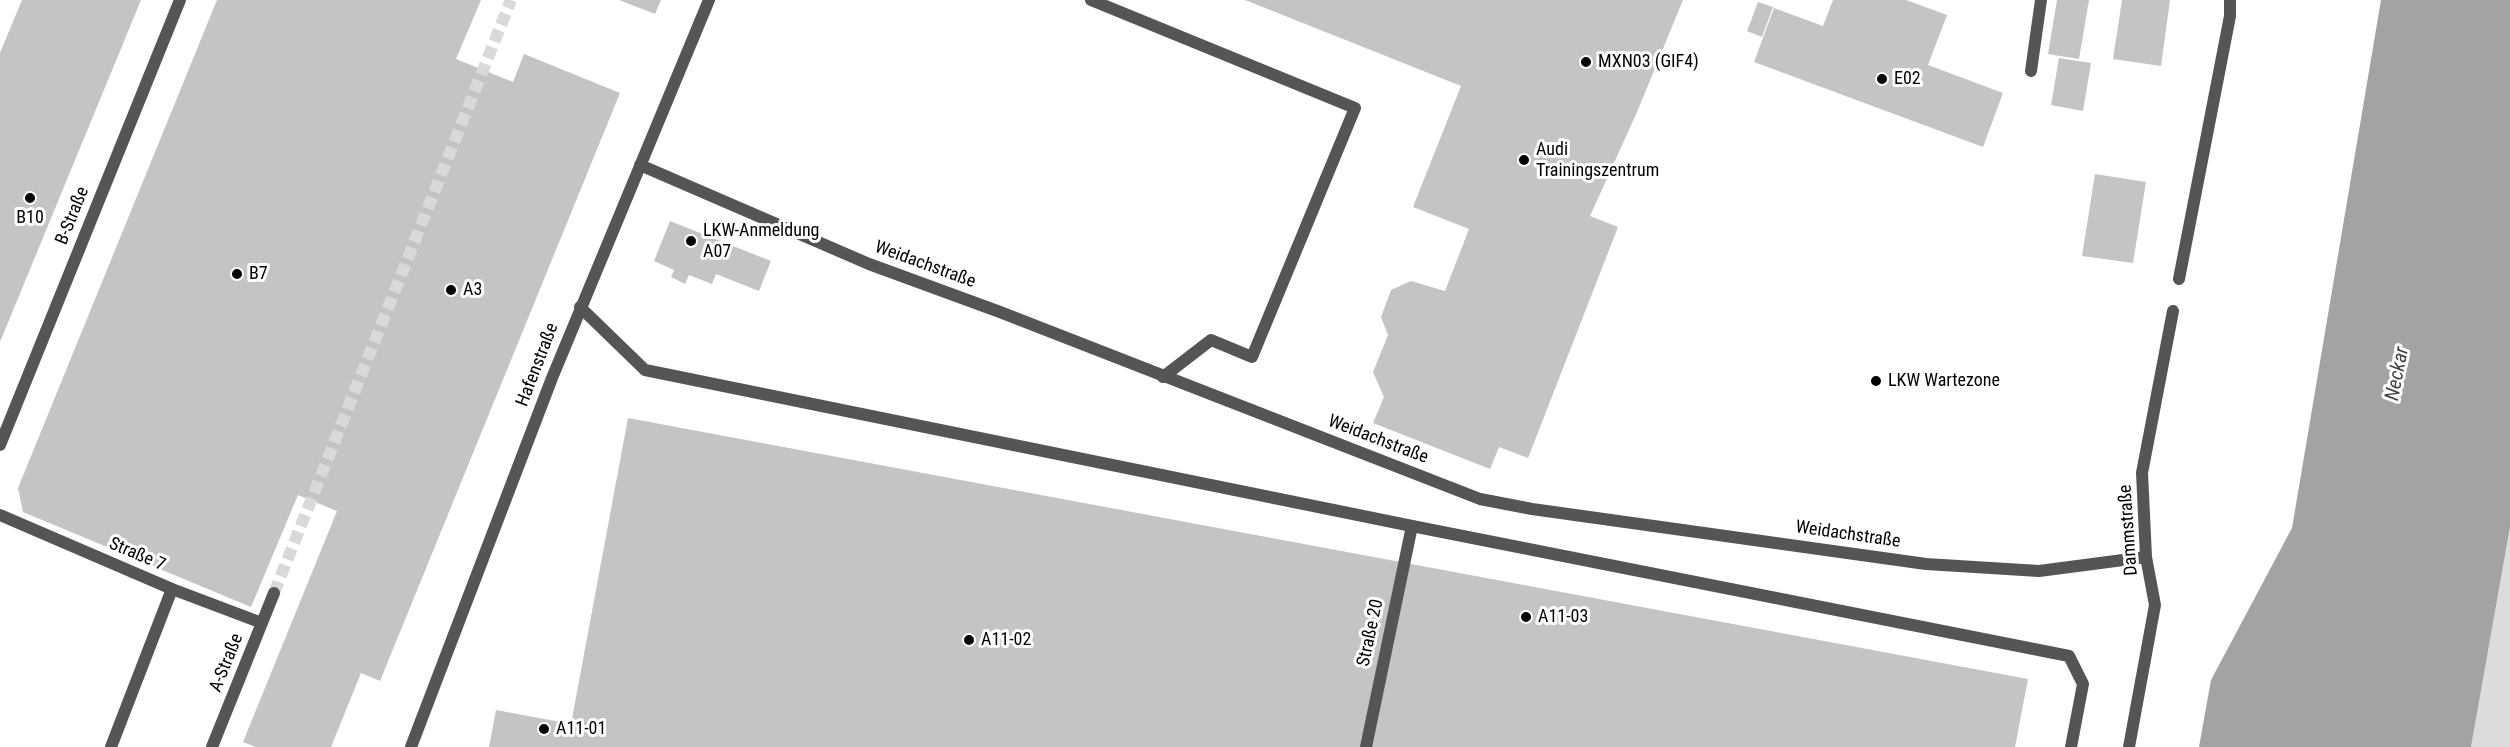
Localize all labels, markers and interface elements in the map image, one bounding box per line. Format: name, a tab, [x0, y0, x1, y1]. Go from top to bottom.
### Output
place label: MXN03 (GIF4)	[1598, 51, 1699, 73]
marker: MXN03 (GIF4)	[1579, 55, 1593, 69]
place label: E02	[1894, 68, 1921, 90]
marker: E02	[1875, 72, 1889, 86]
place label: Audi Trainingszentrum	[1536, 139, 1659, 182]
marker: Audi Trainingszentrum	[1517, 153, 1531, 167]
street label: B-Straße	[52, 184, 94, 248]
marker: B10	[23, 191, 37, 205]
place label: B10	[16, 207, 44, 229]
place label: LKW-Anmeldung A07	[703, 220, 819, 262]
marker: LKW-Anmeldung A07	[684, 234, 698, 248]
street label: Weidachstraße	[872, 237, 978, 293]
place label: B7	[249, 263, 268, 285]
marker: B7	[230, 267, 244, 281]
place label: A3	[463, 279, 482, 301]
marker: A3	[444, 283, 458, 297]
street label: Hafenstraße	[512, 320, 564, 410]
water label: Neckar	[2381, 345, 2415, 403]
place label: LKW Wartezone	[1888, 370, 2000, 392]
marker: LKW Wartezone	[1869, 374, 1883, 388]
street label: Weidachstraße	[1325, 411, 1431, 469]
street label: Dammstraße	[2115, 484, 2143, 576]
street label: Weidachstraße	[1794, 517, 1902, 553]
street label: Straße 7	[106, 533, 168, 577]
street label: Straße 20	[1353, 597, 1389, 669]
place label: A11-03	[1538, 606, 1588, 628]
marker: A11-03	[1519, 610, 1533, 624]
place label: A11-02	[981, 629, 1031, 651]
street label: A-Straße	[206, 631, 248, 695]
marker: A11-02	[962, 633, 976, 647]
place label: A11-01	[556, 718, 606, 740]
marker: A11-01	[537, 722, 551, 736]

